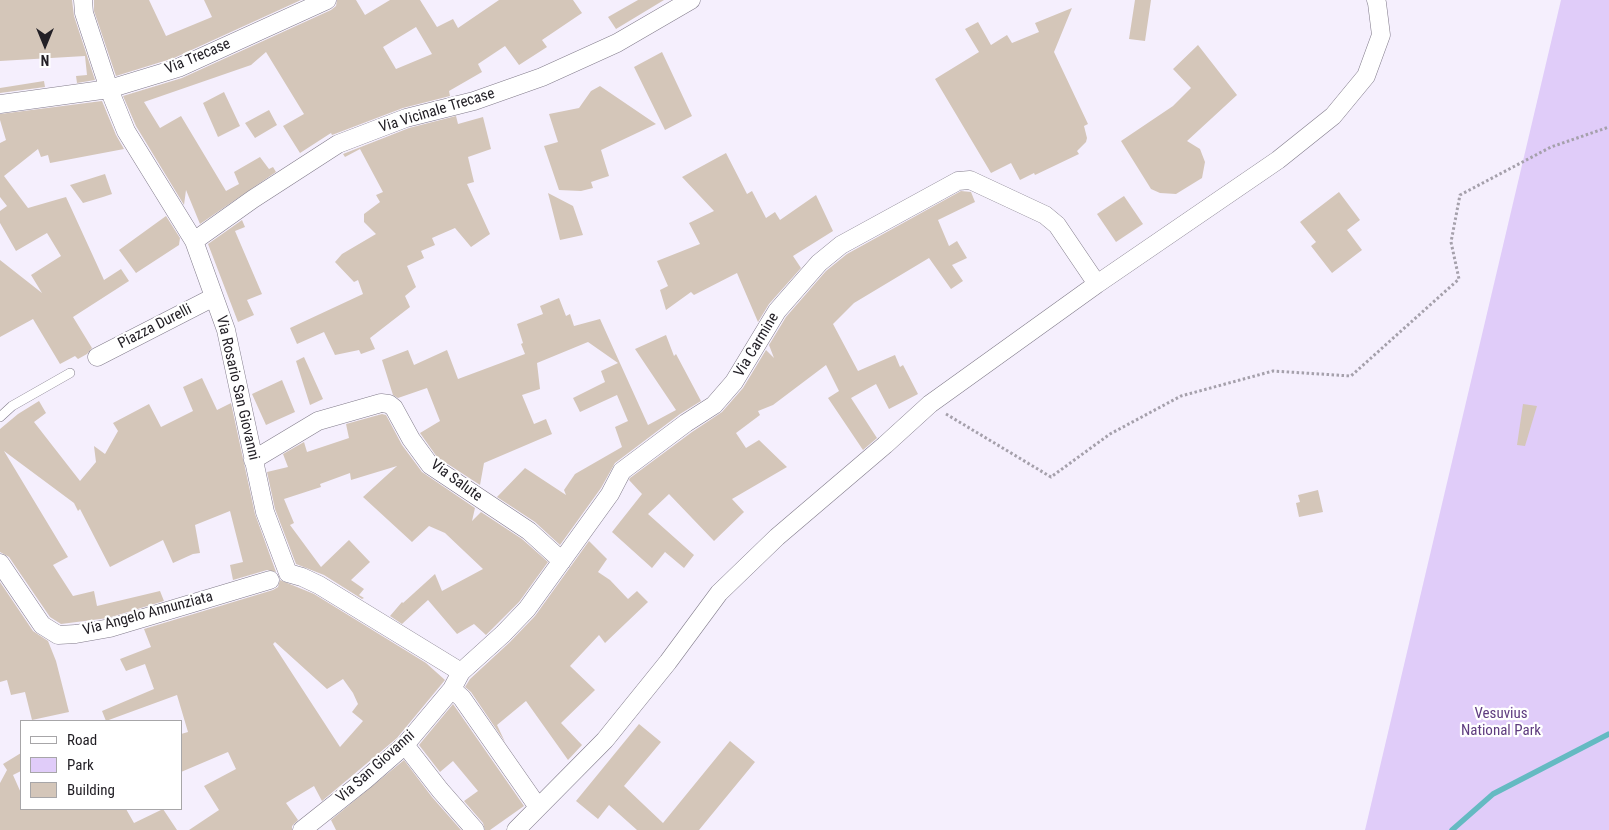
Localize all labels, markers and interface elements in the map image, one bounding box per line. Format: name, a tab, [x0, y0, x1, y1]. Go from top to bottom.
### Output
north arrow	[20, 20, 70, 70]
street label: Via Trecase	[163, 35, 233, 79]
text: N	[41, 52, 49, 68]
street label: Via Vicinale Trecase	[377, 85, 497, 137]
street label: Piazza Durelli	[115, 301, 195, 353]
street label: Via Carmine	[731, 310, 783, 380]
street label: Via Rosario San Giovanni	[212, 314, 262, 462]
street label: Via Salute	[427, 456, 485, 506]
street label: Via Angelo Annunziata	[81, 588, 215, 640]
park label: Vesuvius National Park	[1461, 705, 1541, 740]
legend	[20, 720, 182, 810]
street label: Via San Giovanni	[333, 727, 419, 807]
text: Road	[67, 731, 97, 749]
text: Park	[67, 756, 94, 774]
text: Building	[67, 781, 115, 799]

